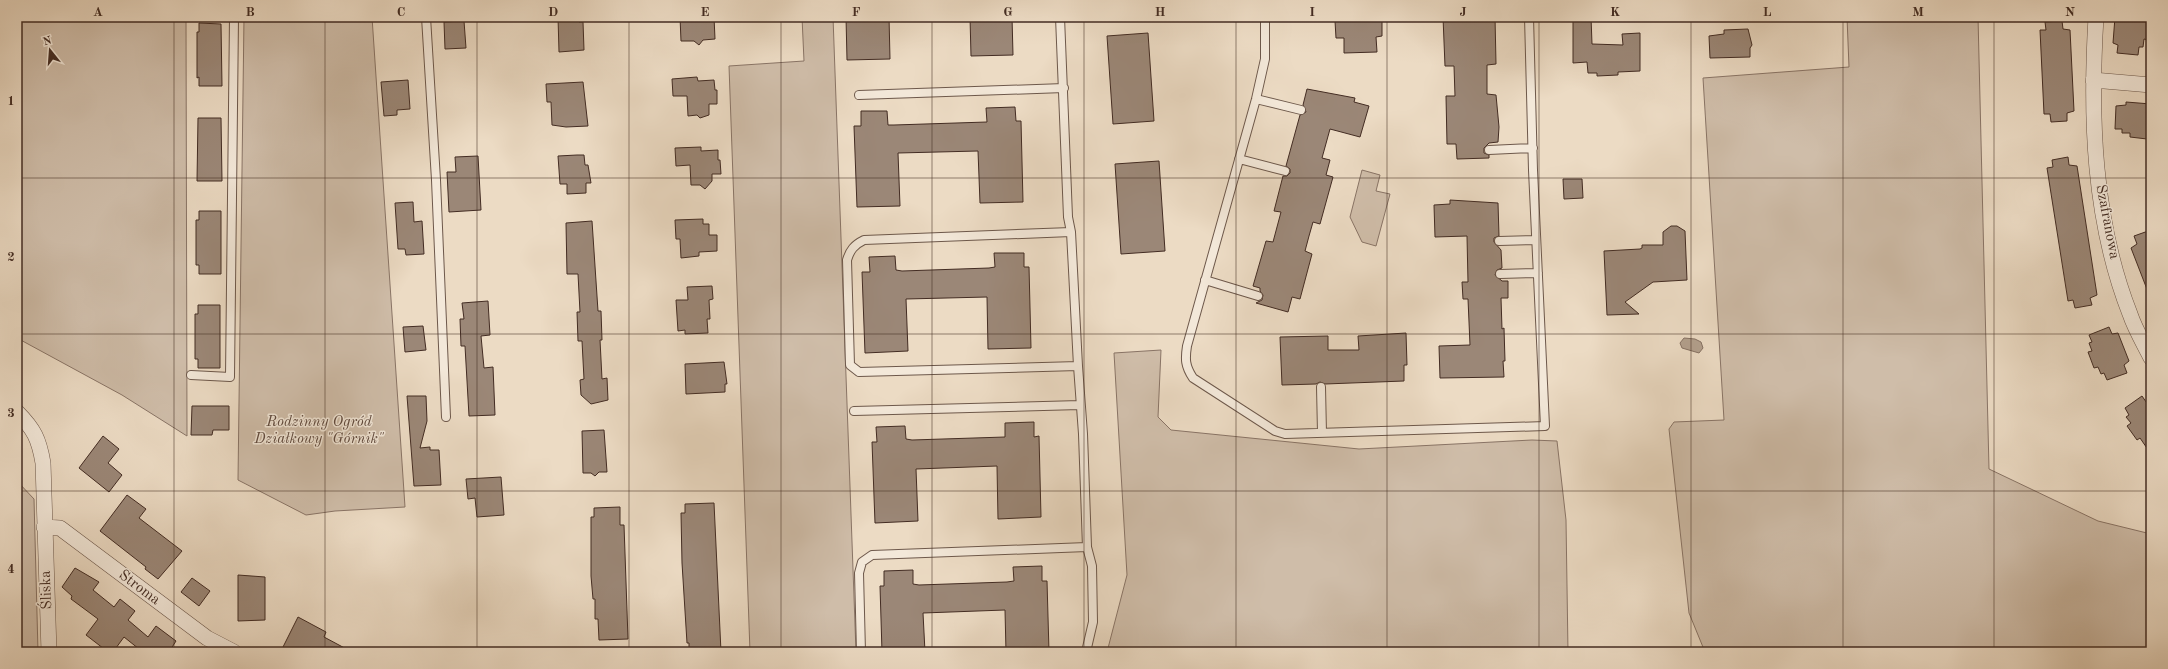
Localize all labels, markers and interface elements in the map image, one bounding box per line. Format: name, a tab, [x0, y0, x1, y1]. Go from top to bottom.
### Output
text: A	[93, 6, 103, 19]
text: B	[245, 6, 255, 19]
text: C	[397, 6, 405, 19]
text: D	[548, 6, 558, 19]
text: E	[701, 6, 710, 19]
text: F	[852, 6, 861, 19]
text: G	[1003, 6, 1013, 19]
text: H	[1155, 6, 1166, 19]
text: I	[1309, 6, 1315, 19]
text: J	[1459, 6, 1467, 19]
text: K	[1610, 6, 1620, 19]
text: L	[1763, 6, 1772, 19]
text: M	[1912, 6, 1924, 19]
text: N	[2065, 6, 2075, 19]
north arrow	[30, 30, 70, 70]
text: N	[42, 35, 54, 48]
text: 1	[7, 95, 15, 108]
street label: Szafranowa	[2092, 183, 2122, 261]
text: 2	[7, 251, 15, 264]
text: 3	[7, 407, 15, 420]
park label: Rodzinny Ogród Działkowy "Górnik"	[253, 415, 385, 447]
text: 4	[7, 563, 15, 576]
street label: Stroma	[116, 568, 163, 609]
street label: Śliska	[35, 570, 55, 610]

